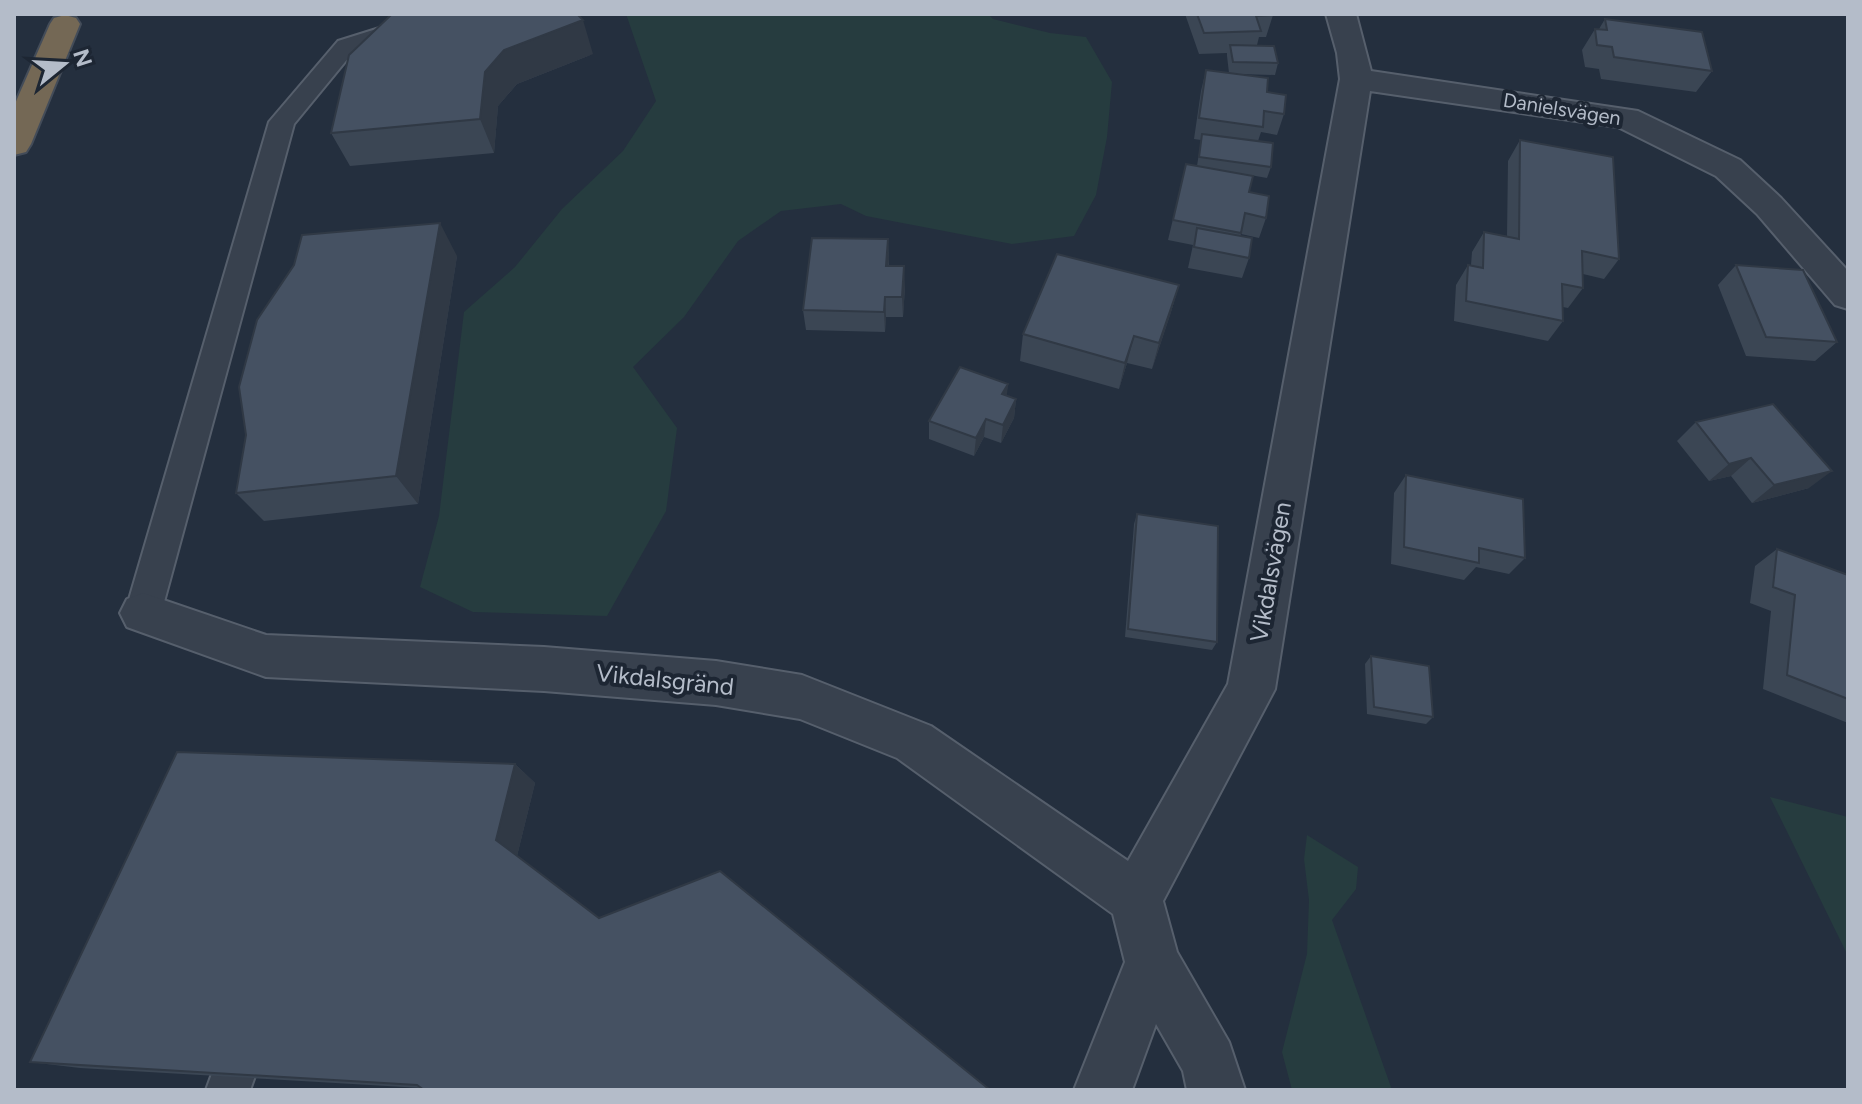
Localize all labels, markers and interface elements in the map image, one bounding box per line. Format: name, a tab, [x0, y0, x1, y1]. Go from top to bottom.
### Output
north arrow	[24, 24, 104, 104]
text: N	[67, 46, 98, 70]
street label: Danielsvägen	[1501, 88, 1623, 130]
street label: Vikdalsvägen	[1244, 500, 1297, 644]
street label: Vikdalsgränd	[595, 658, 735, 701]

